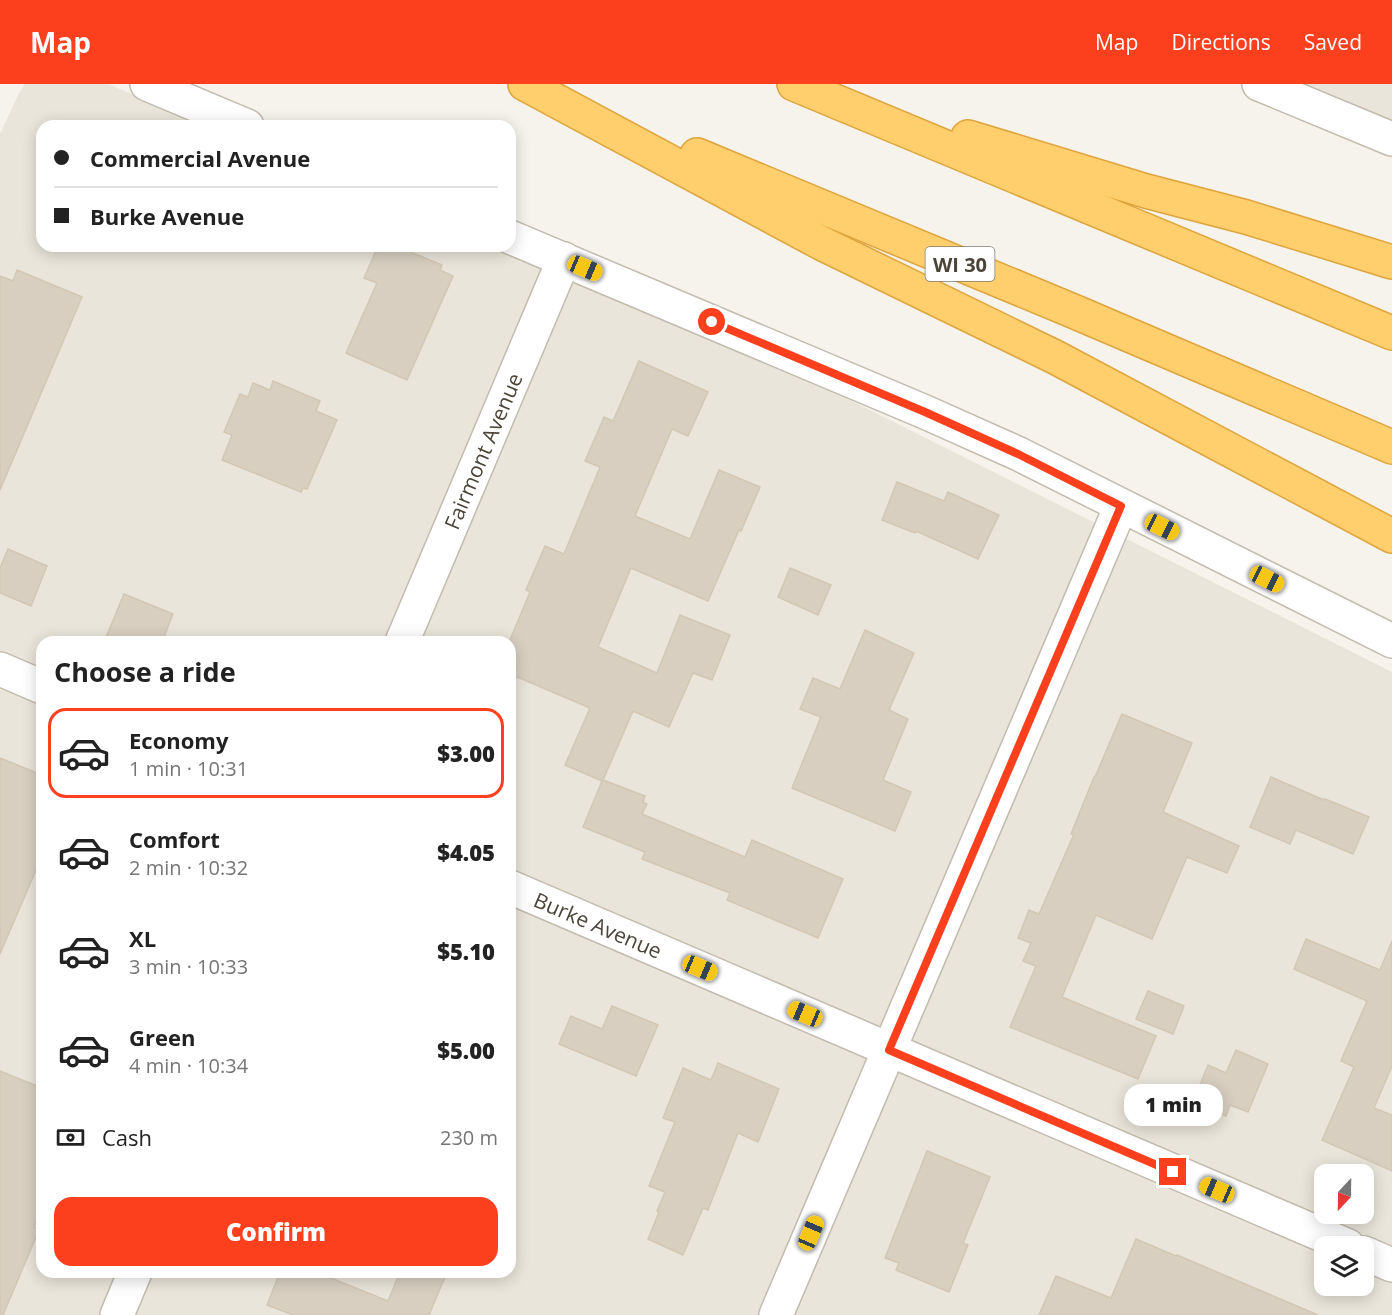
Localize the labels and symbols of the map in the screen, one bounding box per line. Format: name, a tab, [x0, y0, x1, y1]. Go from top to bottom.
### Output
road number: WI 30	[926, 247, 994, 281]
car	[565, 253, 605, 283]
route start	[698, 308, 725, 335]
street label: Fairmont Avenue	[437, 368, 529, 534]
car	[1142, 511, 1182, 543]
car	[1247, 563, 1287, 595]
street label: Burke Avenue	[530, 885, 666, 965]
car	[680, 953, 720, 983]
car	[785, 999, 825, 1029]
callout: 1 min	[1124, 1085, 1222, 1127]
route end	[1159, 1158, 1186, 1185]
north arrow	[1314, 1164, 1374, 1224]
car	[1197, 1175, 1237, 1205]
car	[796, 1213, 826, 1253]

